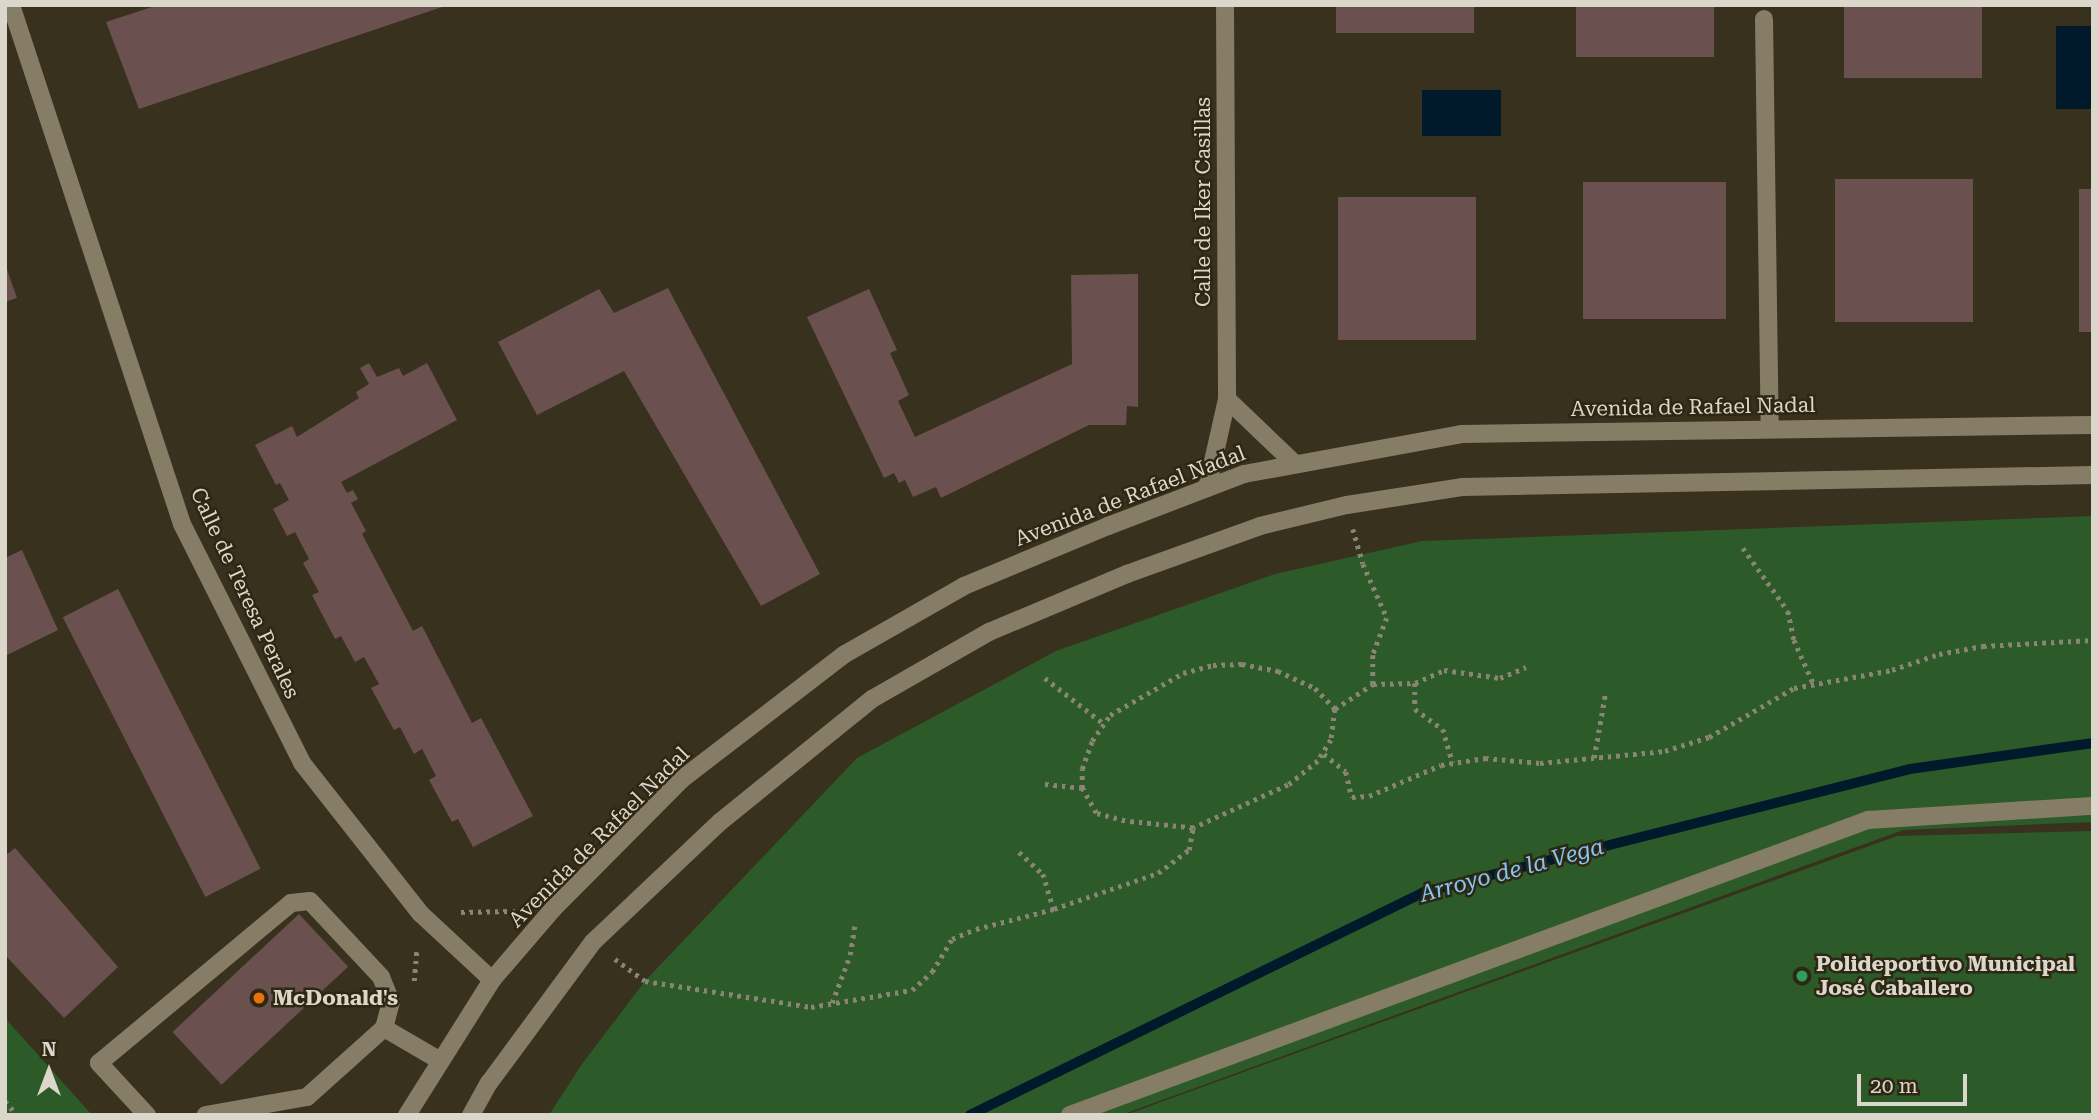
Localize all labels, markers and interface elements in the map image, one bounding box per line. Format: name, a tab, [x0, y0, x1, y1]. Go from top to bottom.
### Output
street label: Calle de Iker Casillas	[1190, 97, 1216, 307]
street label: Avenida de Rafael Nadal	[1570, 392, 1816, 422]
street label: Avenida de Rafael Nadal	[1011, 440, 1249, 552]
street label: Calle de Teresa Perales	[185, 484, 305, 702]
street label: Avenida de Rafael Nadal	[503, 741, 695, 933]
water label: Arroyo de la Vega	[1417, 833, 1607, 909]
place label: Polideportivo Municipal José Caballero	[1816, 951, 2075, 1001]
marker: Polideportivo Municipal José Caballero	[1794, 968, 1810, 984]
place label: McDonald's	[273, 985, 398, 1011]
marker: McDonald's	[251, 990, 267, 1006]
north arrow	[14, 1036, 84, 1106]
text: N	[42, 1038, 56, 1061]
scale bar	[1860, 1060, 1970, 1104]
text: 20 m	[1870, 1074, 1918, 1098]

